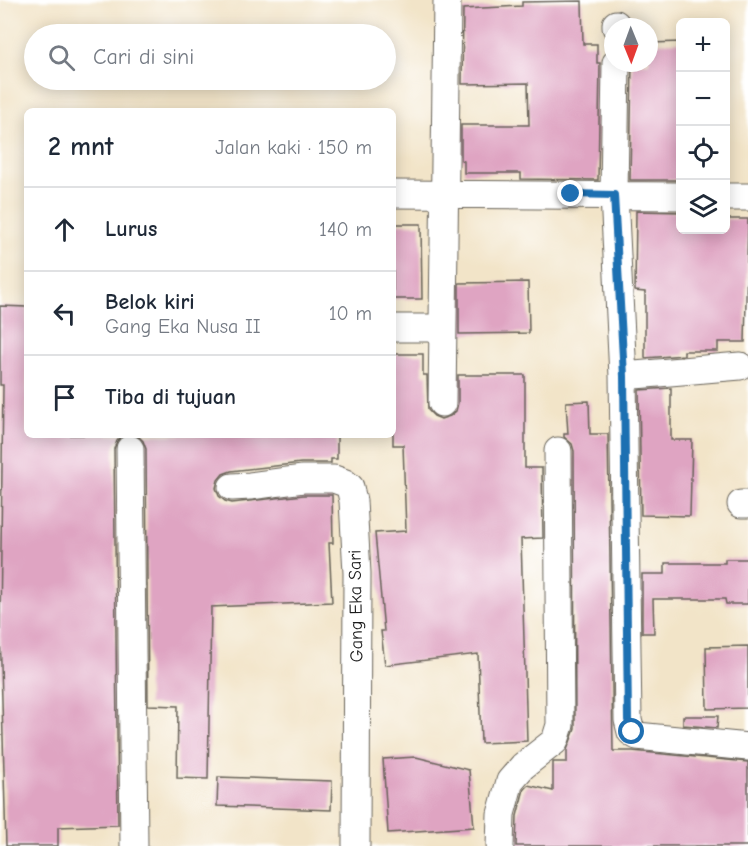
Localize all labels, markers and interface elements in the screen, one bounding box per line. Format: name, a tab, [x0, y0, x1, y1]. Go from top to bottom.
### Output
north arrow	[604, 18, 658, 72]
map controls	[676, 18, 730, 234]
button: +	[676, 18, 730, 72]
search box	[24, 24, 396, 90]
icon: search	[45, 41, 78, 74]
text: Cari di sini	[93, 44, 194, 70]
button: −	[676, 72, 730, 126]
button: locate	[676, 126, 730, 180]
text: 2 mnt	[48, 132, 114, 162]
text: Jalan kaki · 150 m	[215, 136, 372, 159]
route end	[557, 180, 583, 206]
button: layers	[676, 180, 730, 234]
icon: ahead	[48, 213, 81, 246]
text: Lurus	[105, 216, 157, 242]
text: 140 m	[319, 218, 372, 241]
text: Belok kiri	[105, 289, 195, 315]
icon: left	[48, 297, 81, 330]
text: 10 m	[329, 302, 372, 325]
text: Gang Eka Nusa II	[105, 315, 261, 338]
icon: arrive	[48, 381, 81, 414]
text: Tiba di tujuan	[105, 384, 236, 410]
street label: Gang Eka Sari	[345, 550, 367, 662]
route start	[618, 718, 644, 744]

